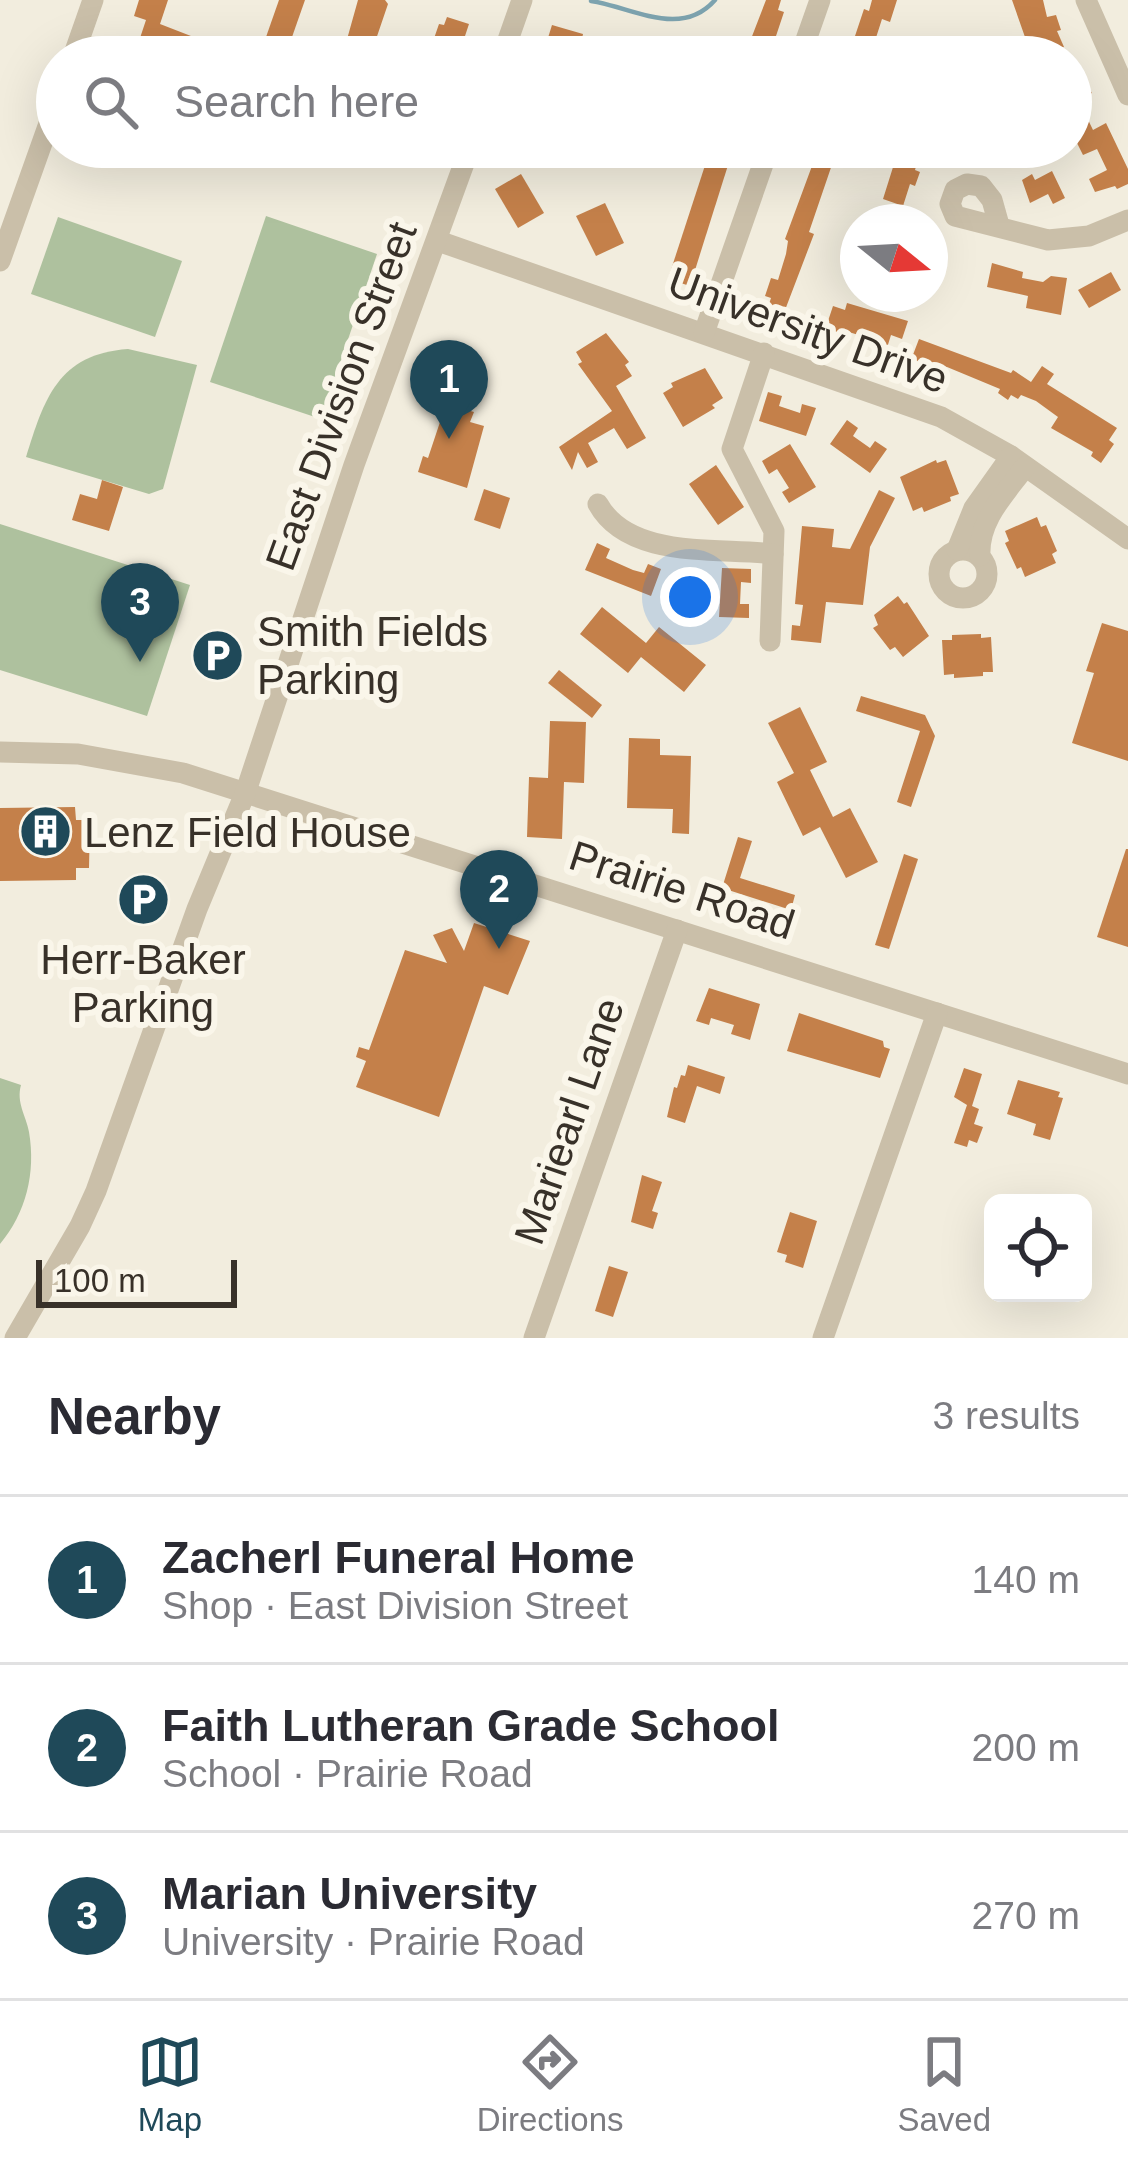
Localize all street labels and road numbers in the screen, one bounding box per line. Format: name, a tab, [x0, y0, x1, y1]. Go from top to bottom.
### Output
street label: East Division Street	[256, 215, 426, 576]
street label: University Drive	[662, 258, 954, 402]
street label: Prairie Road	[564, 832, 800, 948]
street label: Mariearl Lane	[505, 992, 633, 1250]

